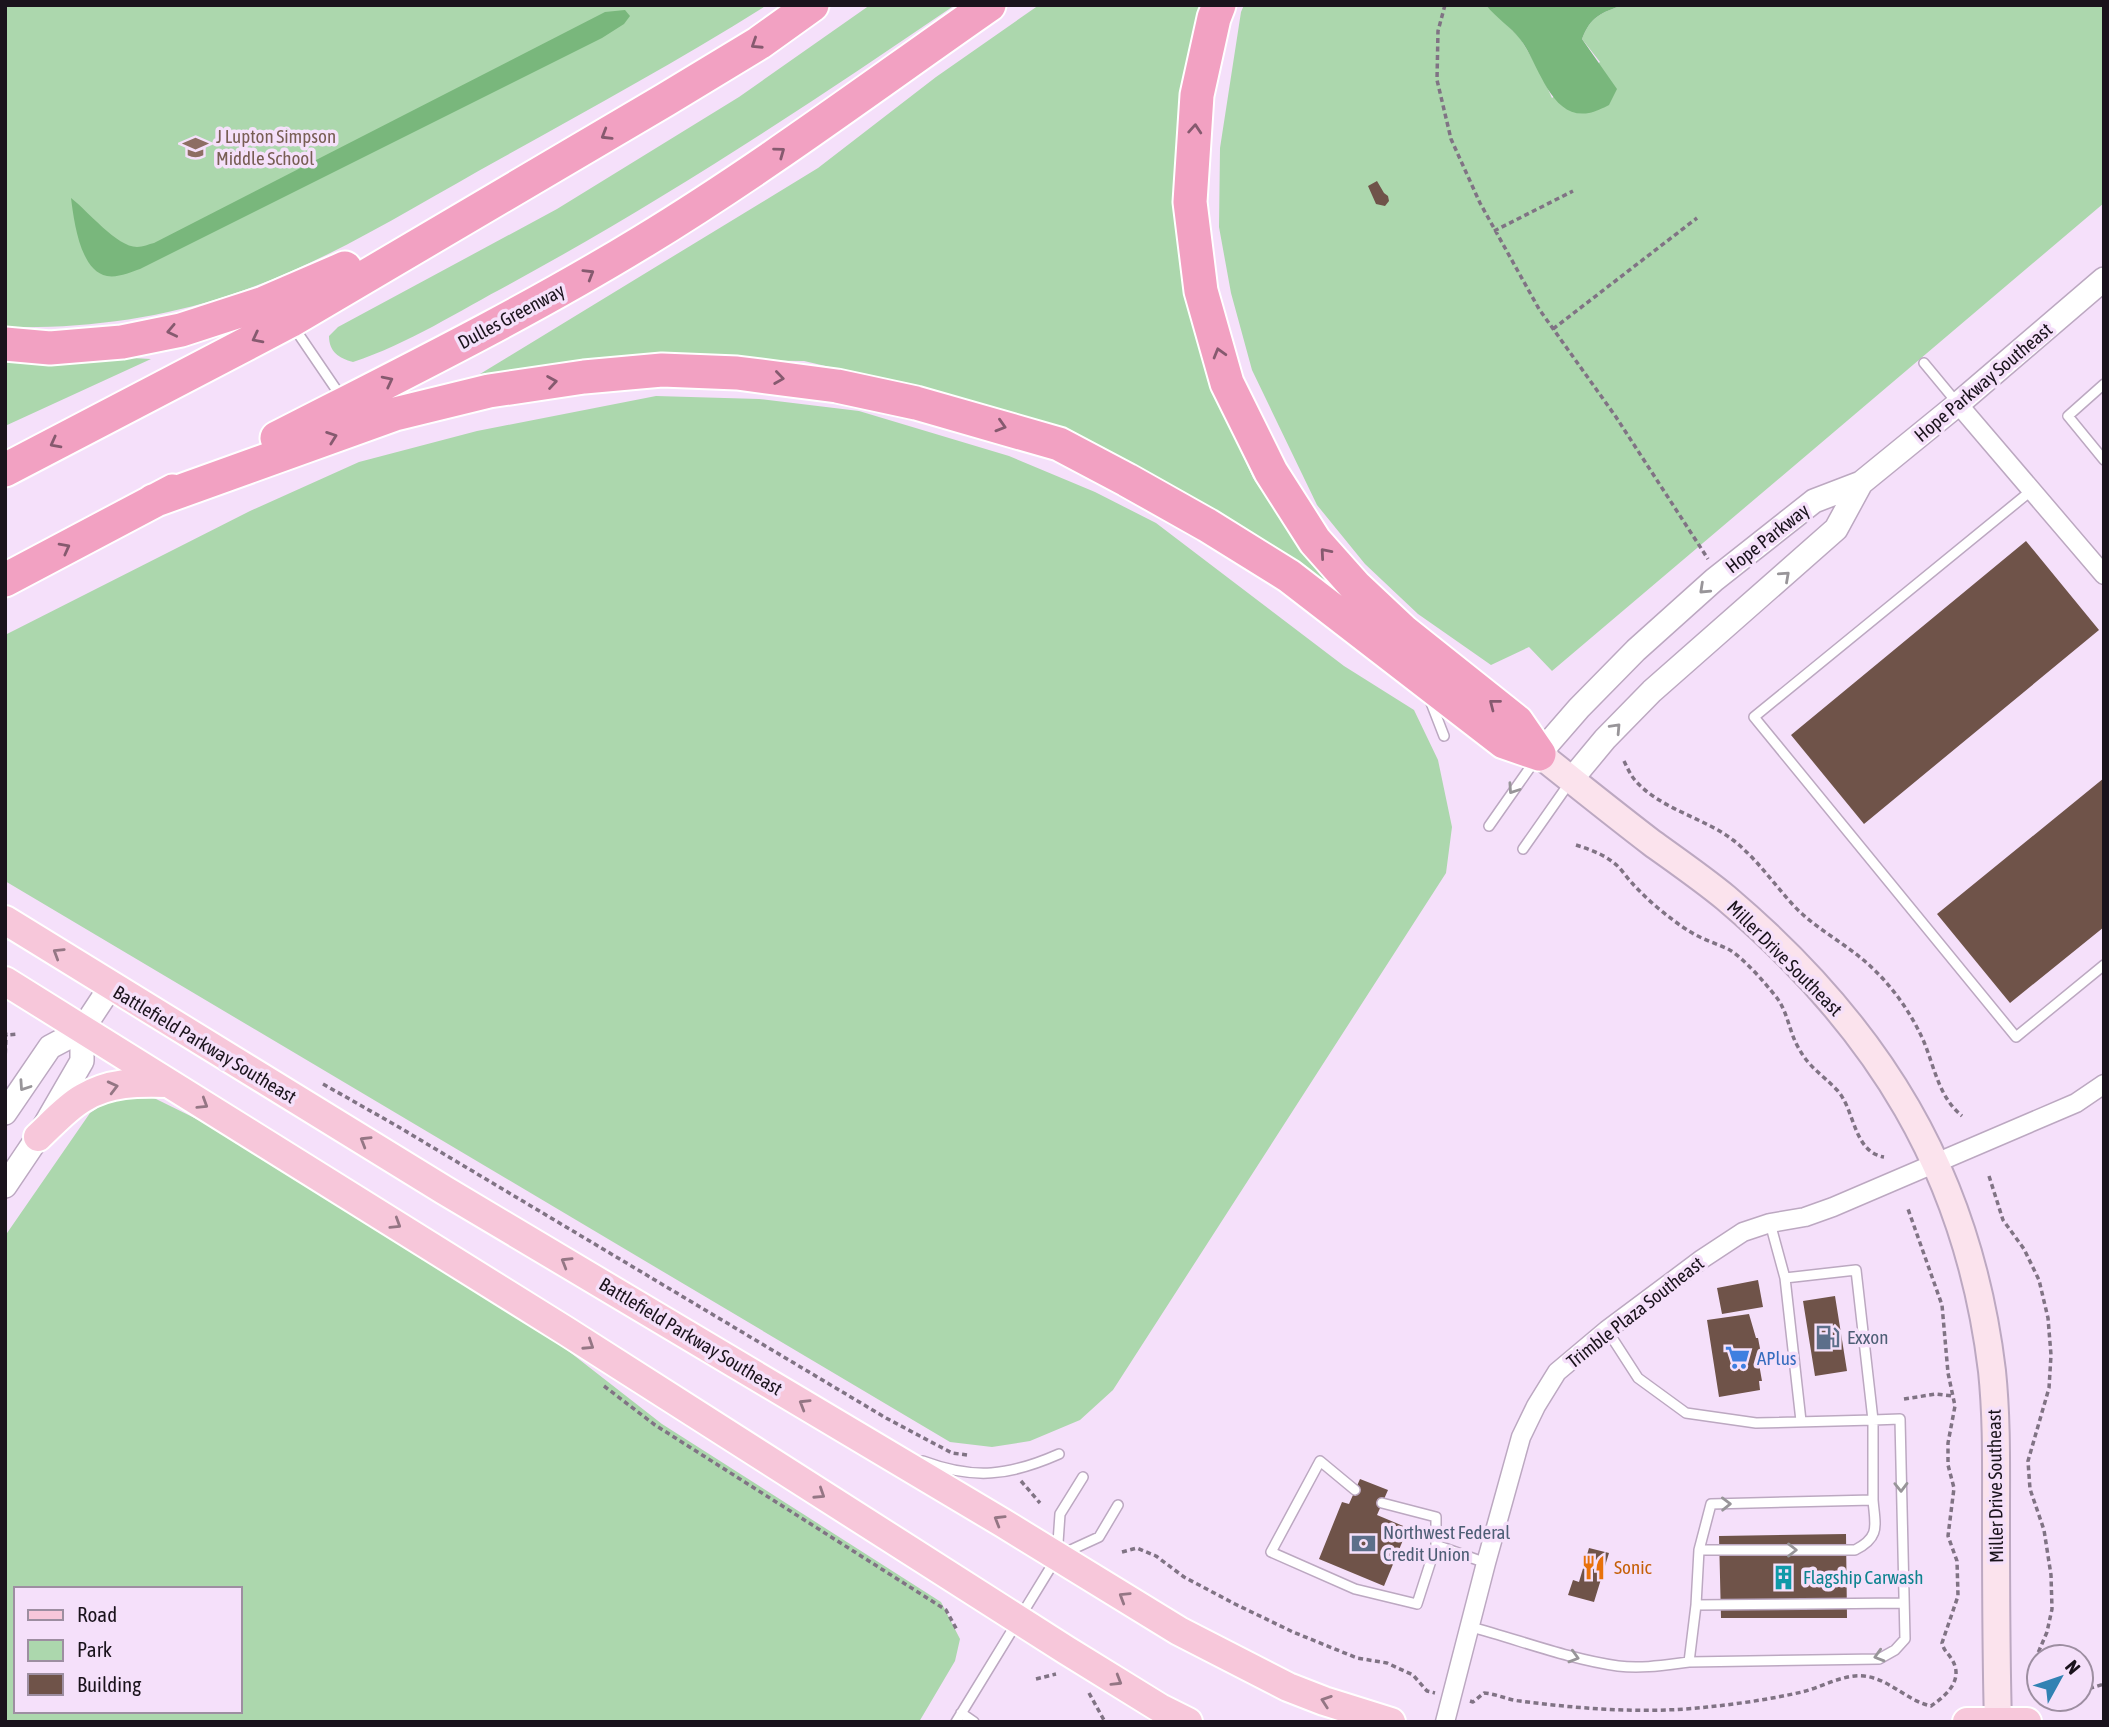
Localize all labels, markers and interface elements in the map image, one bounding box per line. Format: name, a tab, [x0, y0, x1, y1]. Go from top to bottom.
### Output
one-way arrow	[751, 36, 764, 49]
one-way arrow	[1187, 123, 1202, 134]
place label: J Lupton Simpson Middle School	[216, 125, 336, 169]
one-way arrow	[601, 127, 614, 140]
school or university icon: J Lupton Simpson Middle School	[182, 133, 210, 161]
one-way arrow	[772, 147, 785, 160]
one-way arrow	[581, 269, 594, 282]
street label: Dulles Greenway	[454, 279, 568, 353]
street label: Hope Parkway Southeast	[1910, 318, 2056, 446]
one-way arrow	[166, 323, 178, 338]
one-way arrow	[251, 330, 264, 344]
one-way arrow	[1213, 347, 1227, 359]
one-way arrow	[773, 371, 785, 386]
one-way arrow	[381, 375, 393, 389]
one-way arrow	[546, 375, 558, 390]
one-way arrow	[994, 418, 1006, 432]
one-way arrow	[326, 431, 338, 445]
one-way arrow	[49, 435, 62, 449]
street label: Hope Parkway	[1721, 499, 1813, 577]
one-way arrow	[58, 543, 71, 556]
one-way arrow	[1321, 548, 1333, 561]
one-way arrow	[1776, 572, 1789, 584]
one-way arrow	[1699, 580, 1712, 593]
one-way arrow	[1489, 700, 1502, 713]
one-way arrow	[1607, 723, 1620, 736]
one-way arrow	[1508, 782, 1521, 795]
street label: Miller Drive Southeast	[1723, 896, 1847, 1020]
one-way arrow	[53, 948, 66, 961]
street label: Battlefield Parkway Southeast	[110, 981, 300, 1107]
one-way arrow	[20, 1078, 32, 1091]
one-way arrow	[107, 1081, 119, 1095]
one-way arrow	[195, 1095, 208, 1108]
one-way arrow	[360, 1137, 373, 1150]
one-way arrow	[388, 1216, 401, 1229]
street label: Trimble Plaza Southeast	[1562, 1252, 1708, 1372]
one-way arrow	[561, 1258, 574, 1271]
street label: Battlefield Parkway Southeast	[596, 1273, 786, 1399]
fuel station icon: Exxon	[1813, 1323, 1841, 1351]
place label: Exxon	[1847, 1326, 1888, 1348]
one-way arrow	[581, 1337, 594, 1350]
supermarket icon: APlus	[1723, 1344, 1751, 1372]
place label: APlus	[1757, 1347, 1797, 1369]
one-way arrow	[799, 1399, 812, 1412]
street label: Miller Drive Southeast	[1983, 1409, 2007, 1563]
one-way arrow	[1893, 1482, 1909, 1493]
one-way arrow	[812, 1485, 825, 1498]
one-way arrow	[1721, 1496, 1732, 1511]
one-way arrow	[994, 1516, 1007, 1529]
place label: Northwest Federal Credit Union	[1383, 1521, 1510, 1565]
bank icon: Northwest Federal Credit Union	[1349, 1529, 1377, 1557]
one-way arrow	[1787, 1542, 1797, 1558]
restaurant icon: Sonic	[1580, 1553, 1608, 1581]
place label: Sonic	[1614, 1556, 1652, 1578]
building icon: Flagship Carwash	[1769, 1563, 1797, 1591]
place label: Flagship Carwash	[1803, 1566, 1924, 1588]
legend	[14, 1587, 242, 1713]
one-way arrow	[1119, 1592, 1132, 1605]
text: Road	[77, 1602, 117, 1626]
text: Park	[77, 1637, 112, 1661]
north arrow	[2025, 1643, 2095, 1713]
one-way arrow	[1567, 1648, 1579, 1663]
one-way arrow	[1874, 1648, 1886, 1662]
text: N	[2061, 1656, 2085, 1678]
text: Building	[77, 1672, 141, 1696]
one-way arrow	[1110, 1673, 1123, 1686]
one-way arrow	[1320, 1695, 1332, 1709]

